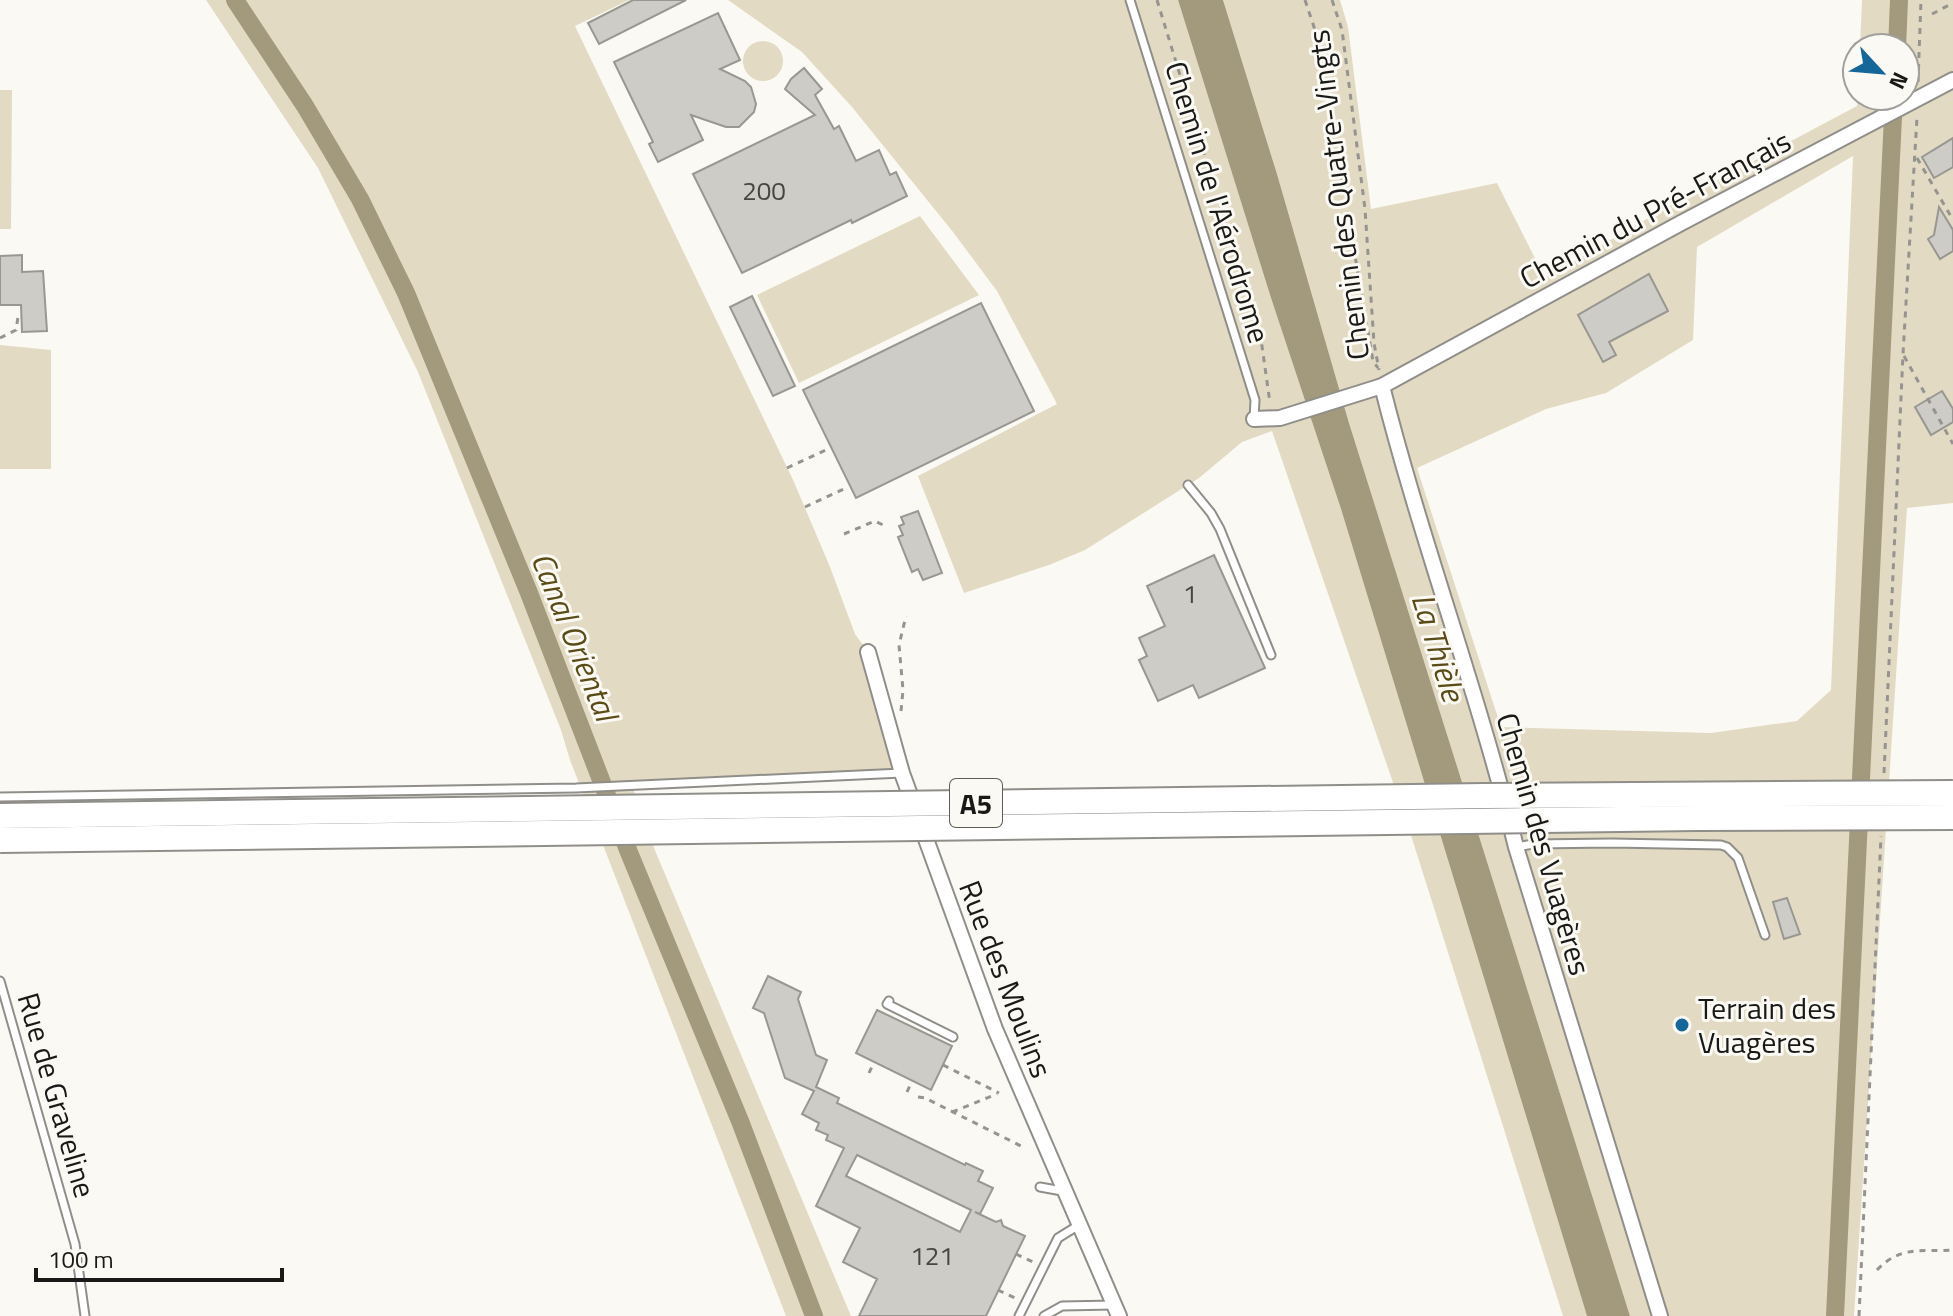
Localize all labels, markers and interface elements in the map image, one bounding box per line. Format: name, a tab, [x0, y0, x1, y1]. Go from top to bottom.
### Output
street label: Chemin des Quatre-Vingts	[1295, 27, 1381, 363]
north arrow	[1841, 32, 1921, 112]
street label: Chemin de l'Aérodrome	[1153, 56, 1283, 348]
text: N	[1880, 66, 1918, 95]
street label: Chemin du Pré-Français	[1511, 118, 1799, 300]
house number: 200	[742, 171, 786, 210]
water label: Canal Oriental	[519, 544, 632, 730]
house number: 1	[1183, 574, 1197, 613]
water label: La Thièle	[1400, 587, 1479, 709]
street label: Chemin des Vuagères	[1485, 707, 1603, 981]
road number: A5	[950, 779, 1002, 827]
street label: Rue des Moulins	[947, 874, 1065, 1084]
place label: Terrain des Vuagères	[1698, 985, 1836, 1065]
street label: Rue de Graveline	[6, 987, 108, 1203]
marker: Terrain des Vuagères	[1673, 1016, 1691, 1034]
scale bar	[36, 1232, 282, 1282]
house number: 121	[910, 1236, 954, 1275]
text: 100 m	[48, 1241, 114, 1277]

